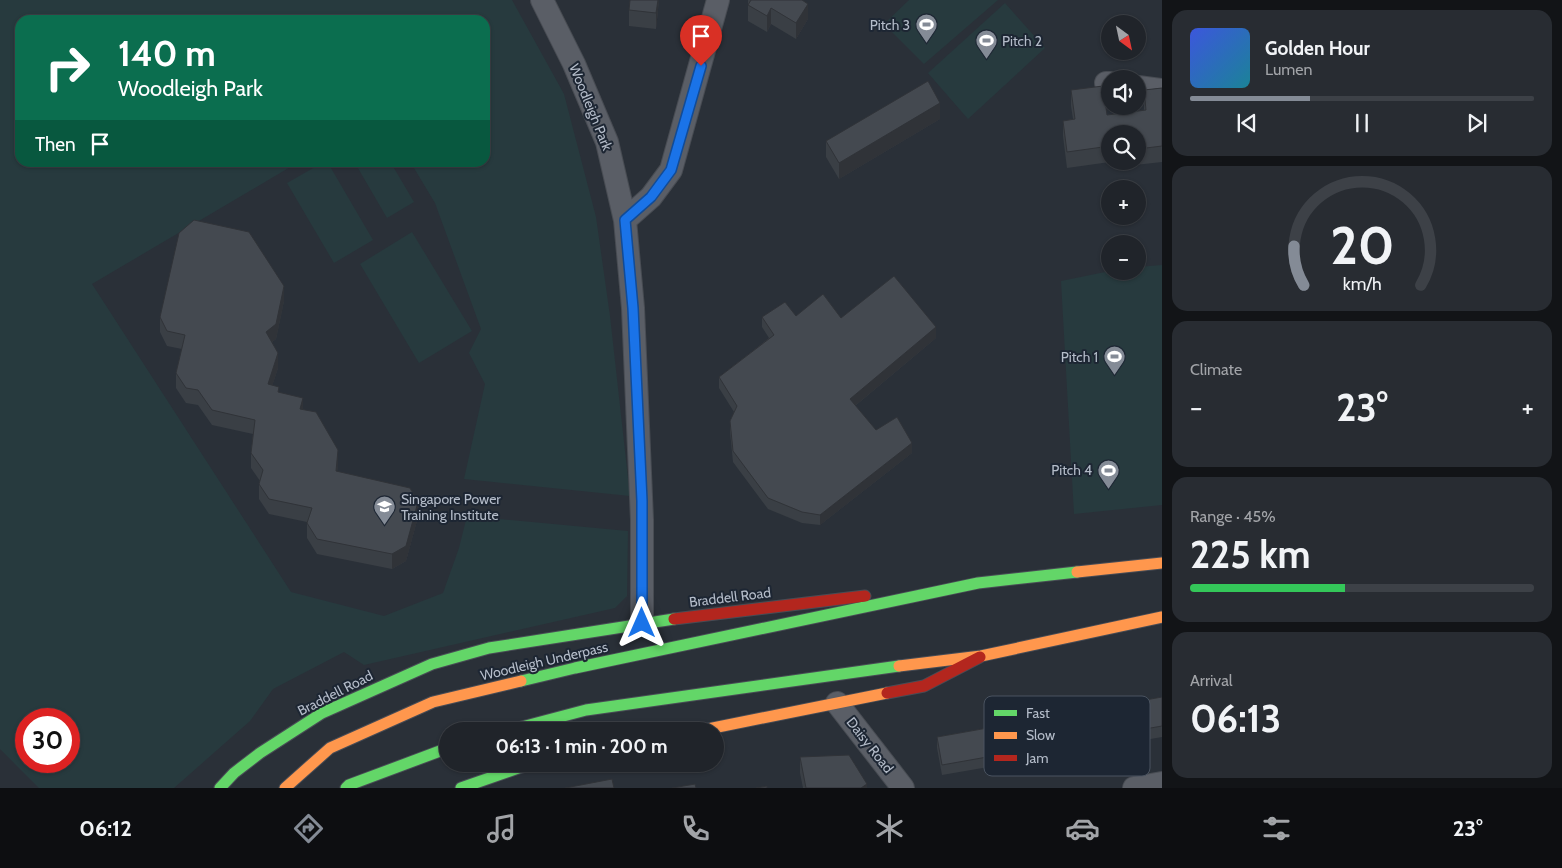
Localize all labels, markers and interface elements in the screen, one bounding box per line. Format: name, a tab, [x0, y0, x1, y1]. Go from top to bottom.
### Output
sports icon: Pitch 3	[914, 13, 938, 44]
pin	[680, 15, 722, 66]
north arrow	[1101, 15, 1146, 60]
map controls	[1101, 15, 1146, 280]
place label: Pitch 3	[870, 16, 910, 34]
icon: arrive	[687, 22, 715, 50]
sports icon: Pitch 2	[974, 29, 998, 60]
text: 140 m	[118, 32, 216, 75]
place label: Pitch 2	[1002, 32, 1042, 50]
icon: right	[35, 35, 100, 100]
text: Golden Hour	[1265, 37, 1370, 60]
text: Lumen	[1265, 60, 1312, 79]
street label: Woodleigh Park	[565, 61, 617, 154]
button: sound	[1101, 70, 1146, 115]
text: Woodleigh Park	[118, 75, 263, 102]
icon: previous	[1233, 109, 1261, 137]
icon: pause	[1348, 109, 1376, 137]
icon: next	[1463, 109, 1491, 137]
button: search	[1101, 125, 1146, 170]
icon: arrive	[86, 130, 114, 158]
text: Then	[35, 133, 76, 156]
button: +	[1101, 180, 1146, 225]
text: 20	[1330, 214, 1394, 277]
button: −	[1101, 235, 1146, 280]
text: km/h	[1342, 273, 1382, 294]
sports icon: Pitch 1	[1102, 345, 1126, 376]
place label: Pitch 1	[1061, 348, 1098, 366]
text: Climate	[1190, 360, 1242, 379]
text: 23°	[1336, 384, 1388, 431]
text: −	[1190, 390, 1202, 424]
text: +	[1522, 390, 1534, 424]
sports icon: Pitch 4	[1096, 458, 1120, 489]
place label: Pitch 4	[1051, 461, 1092, 479]
place label: Singapore Power Training Institute	[401, 490, 501, 524]
school or university icon: Singapore Power Training Institute	[373, 495, 397, 526]
text: Range · 45%	[1190, 507, 1276, 526]
text: 225 km	[1190, 531, 1311, 578]
street label: Braddell Road	[688, 583, 772, 611]
position arrow	[615, 596, 667, 648]
street label: Woodleigh Underpass	[479, 638, 610, 684]
street label: Braddell Road	[294, 666, 376, 720]
text: Arrival	[1190, 671, 1233, 690]
text: 06:13	[1190, 695, 1281, 742]
legend	[984, 696, 1150, 776]
text: Fast	[1026, 704, 1050, 722]
speed limit sign: 30	[15, 708, 80, 773]
street label: Daisy Road	[843, 713, 897, 777]
text: Slow	[1026, 726, 1055, 744]
text: 06:13 · 1 min · 200 m	[496, 735, 668, 758]
text: Jam	[1025, 749, 1048, 767]
icon: directions	[291, 811, 326, 846]
icon: music	[484, 811, 519, 846]
icon: phone	[678, 811, 713, 846]
icon: climate	[872, 811, 907, 846]
icon: car	[1065, 811, 1100, 846]
icon: filters	[1259, 811, 1294, 846]
text: 06:12	[79, 815, 132, 842]
text: 23°	[1453, 815, 1483, 842]

